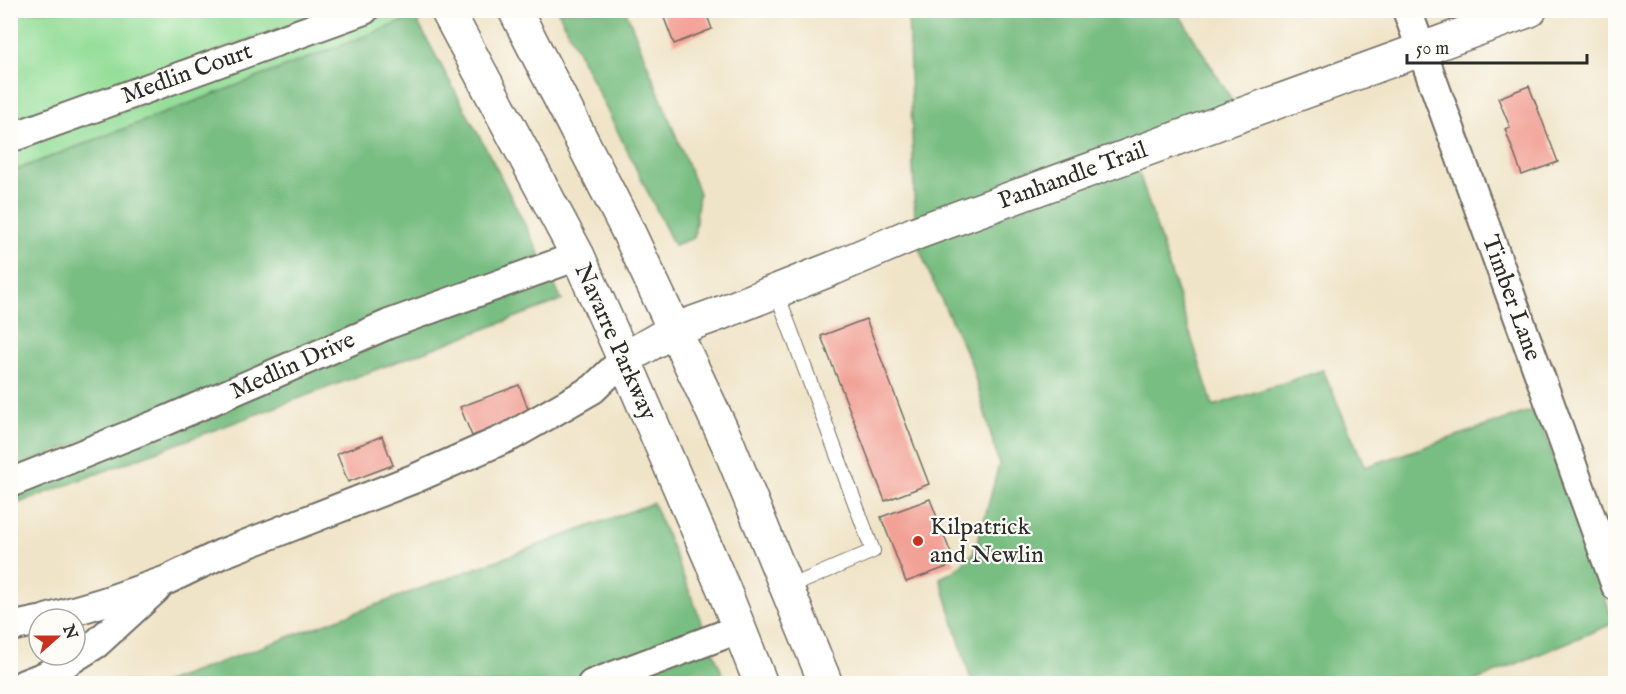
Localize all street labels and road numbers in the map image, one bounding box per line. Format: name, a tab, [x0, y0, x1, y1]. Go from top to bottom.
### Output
street label: Medlin Court	[117, 36, 257, 112]
street label: Panhandle Trail	[994, 135, 1152, 217]
street label: Timber Lane	[1474, 231, 1548, 365]
street label: Navarre Parkway	[567, 259, 663, 425]
street label: Medlin Drive	[226, 325, 360, 407]

